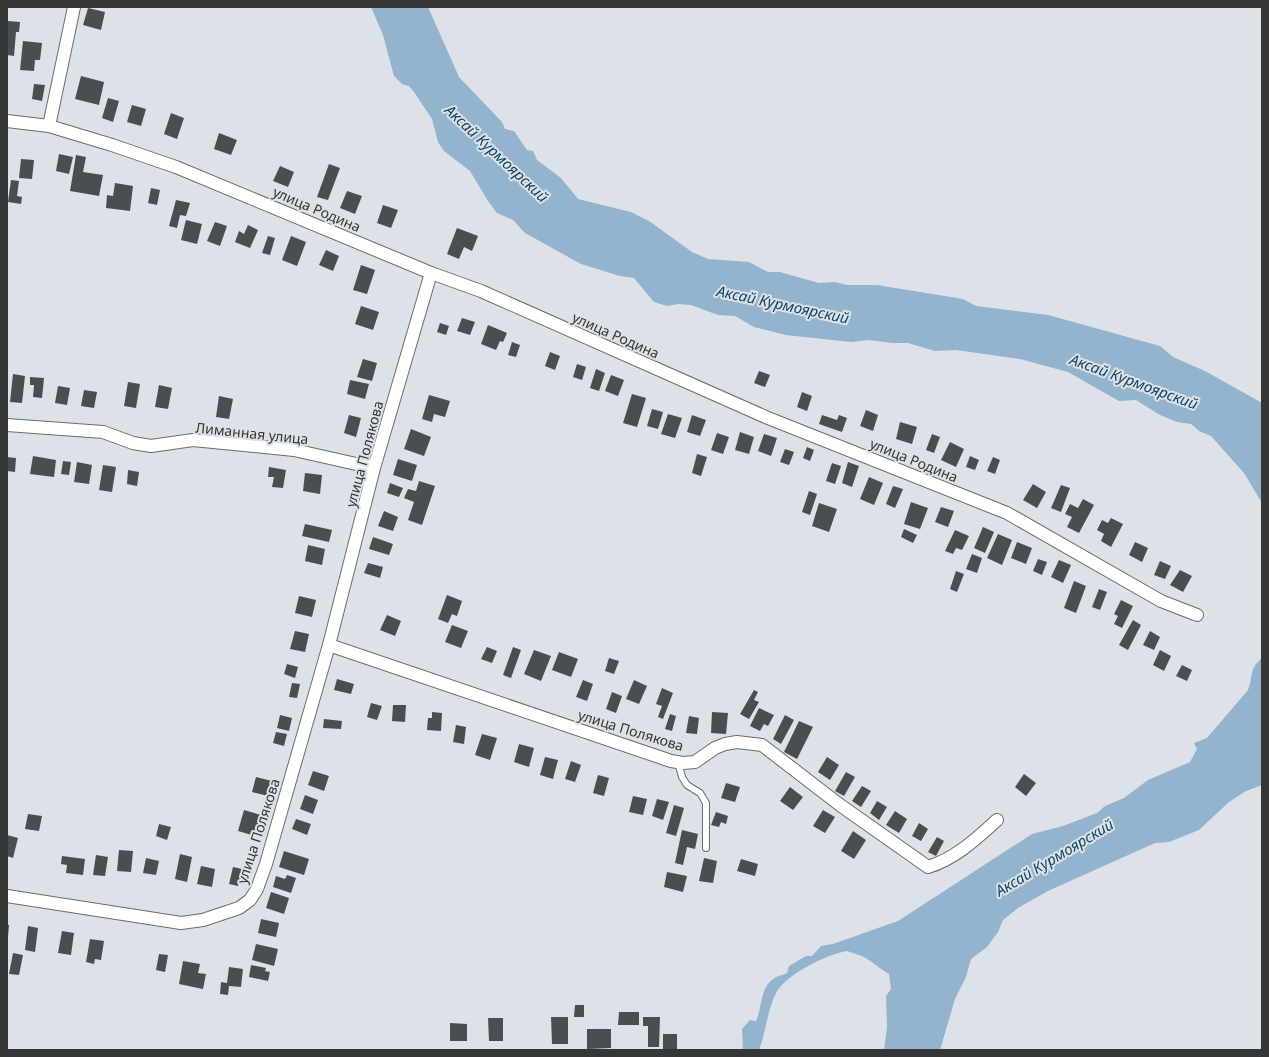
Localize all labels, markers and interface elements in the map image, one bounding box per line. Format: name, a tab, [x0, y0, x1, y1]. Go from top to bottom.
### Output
water label: Аксай Курмоярский	[440, 99, 553, 206]
street label: улица Родина	[270, 182, 364, 236]
water label: Аксай Курмоярский	[714, 280, 851, 328]
street label: улица Родина	[569, 307, 663, 363]
water label: Аксай Курмоярский	[1066, 348, 1201, 414]
street label: улица Полякова	[341, 399, 387, 509]
street label: Лиманная улица	[195, 418, 309, 448]
street label: улица Родина	[867, 434, 961, 486]
street label: улица Полякова	[576, 705, 686, 755]
street label: улица Полякова	[232, 776, 284, 886]
water label: Аксай Курмоярский	[990, 814, 1117, 901]

